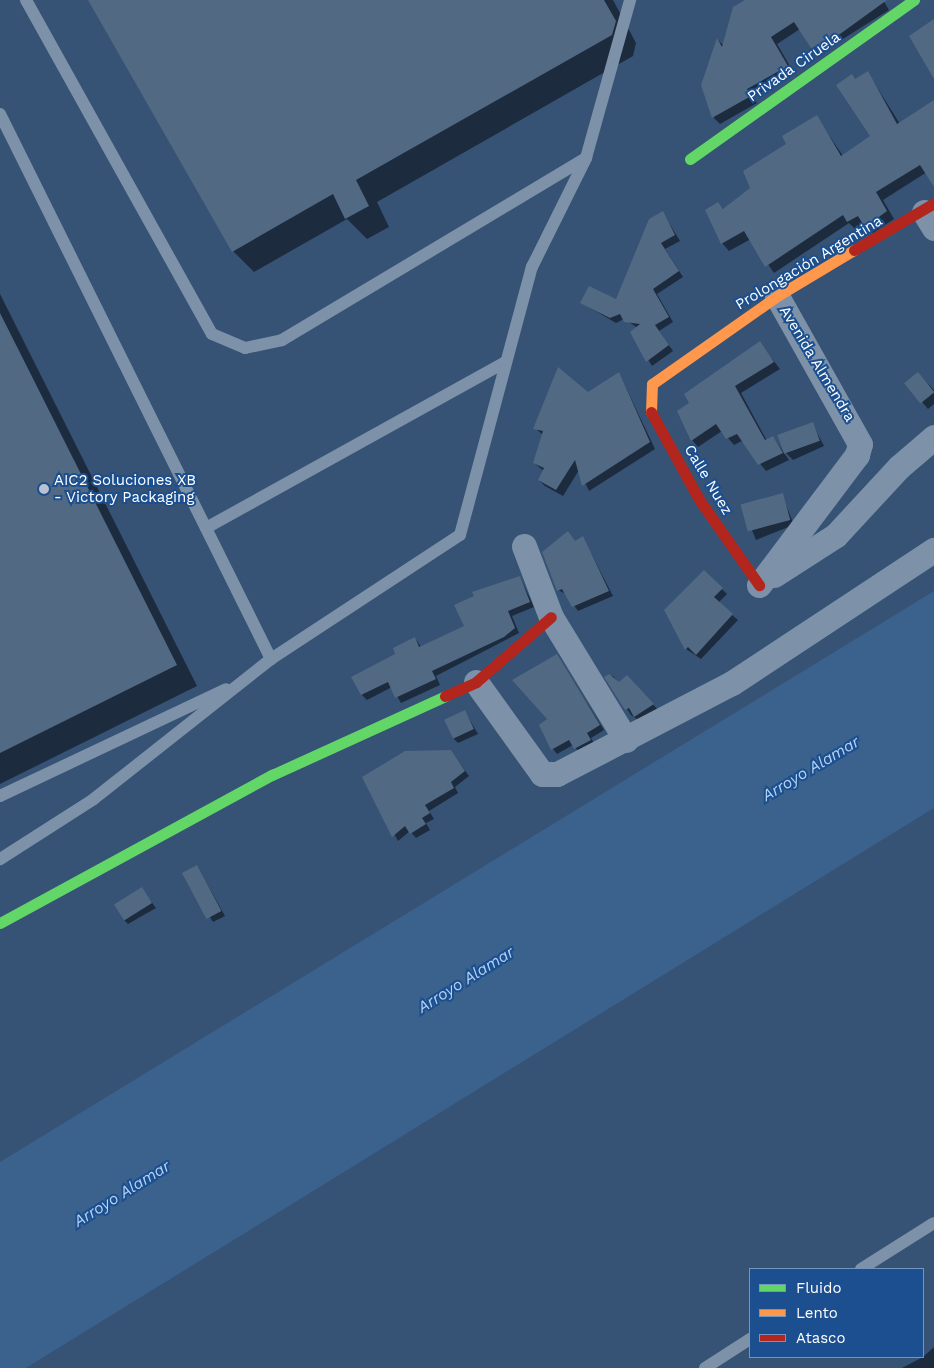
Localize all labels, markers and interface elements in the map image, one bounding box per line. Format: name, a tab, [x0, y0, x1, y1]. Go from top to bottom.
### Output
street label: Privada Ciruela	[744, 28, 844, 106]
street label: Prolongación Argentina	[732, 212, 886, 314]
street label: Avenida Almendra	[775, 303, 859, 425]
street label: Calle Nuez	[680, 442, 736, 518]
place label: AIC2 Soluciones XB - Victory Packaging	[54, 471, 196, 506]
marker: AIC2 Soluciones XB - Victory Packaging	[38, 483, 50, 495]
water label: Arroyo Alamar	[759, 732, 863, 806]
water label: Arroyo Alamar	[414, 943, 518, 1017]
water label: Arroyo Alamar	[70, 1157, 174, 1231]
legend	[749, 1268, 924, 1358]
text: Fluido	[796, 1279, 841, 1297]
text: Lento	[796, 1304, 838, 1322]
text: Atasco	[796, 1329, 845, 1347]

